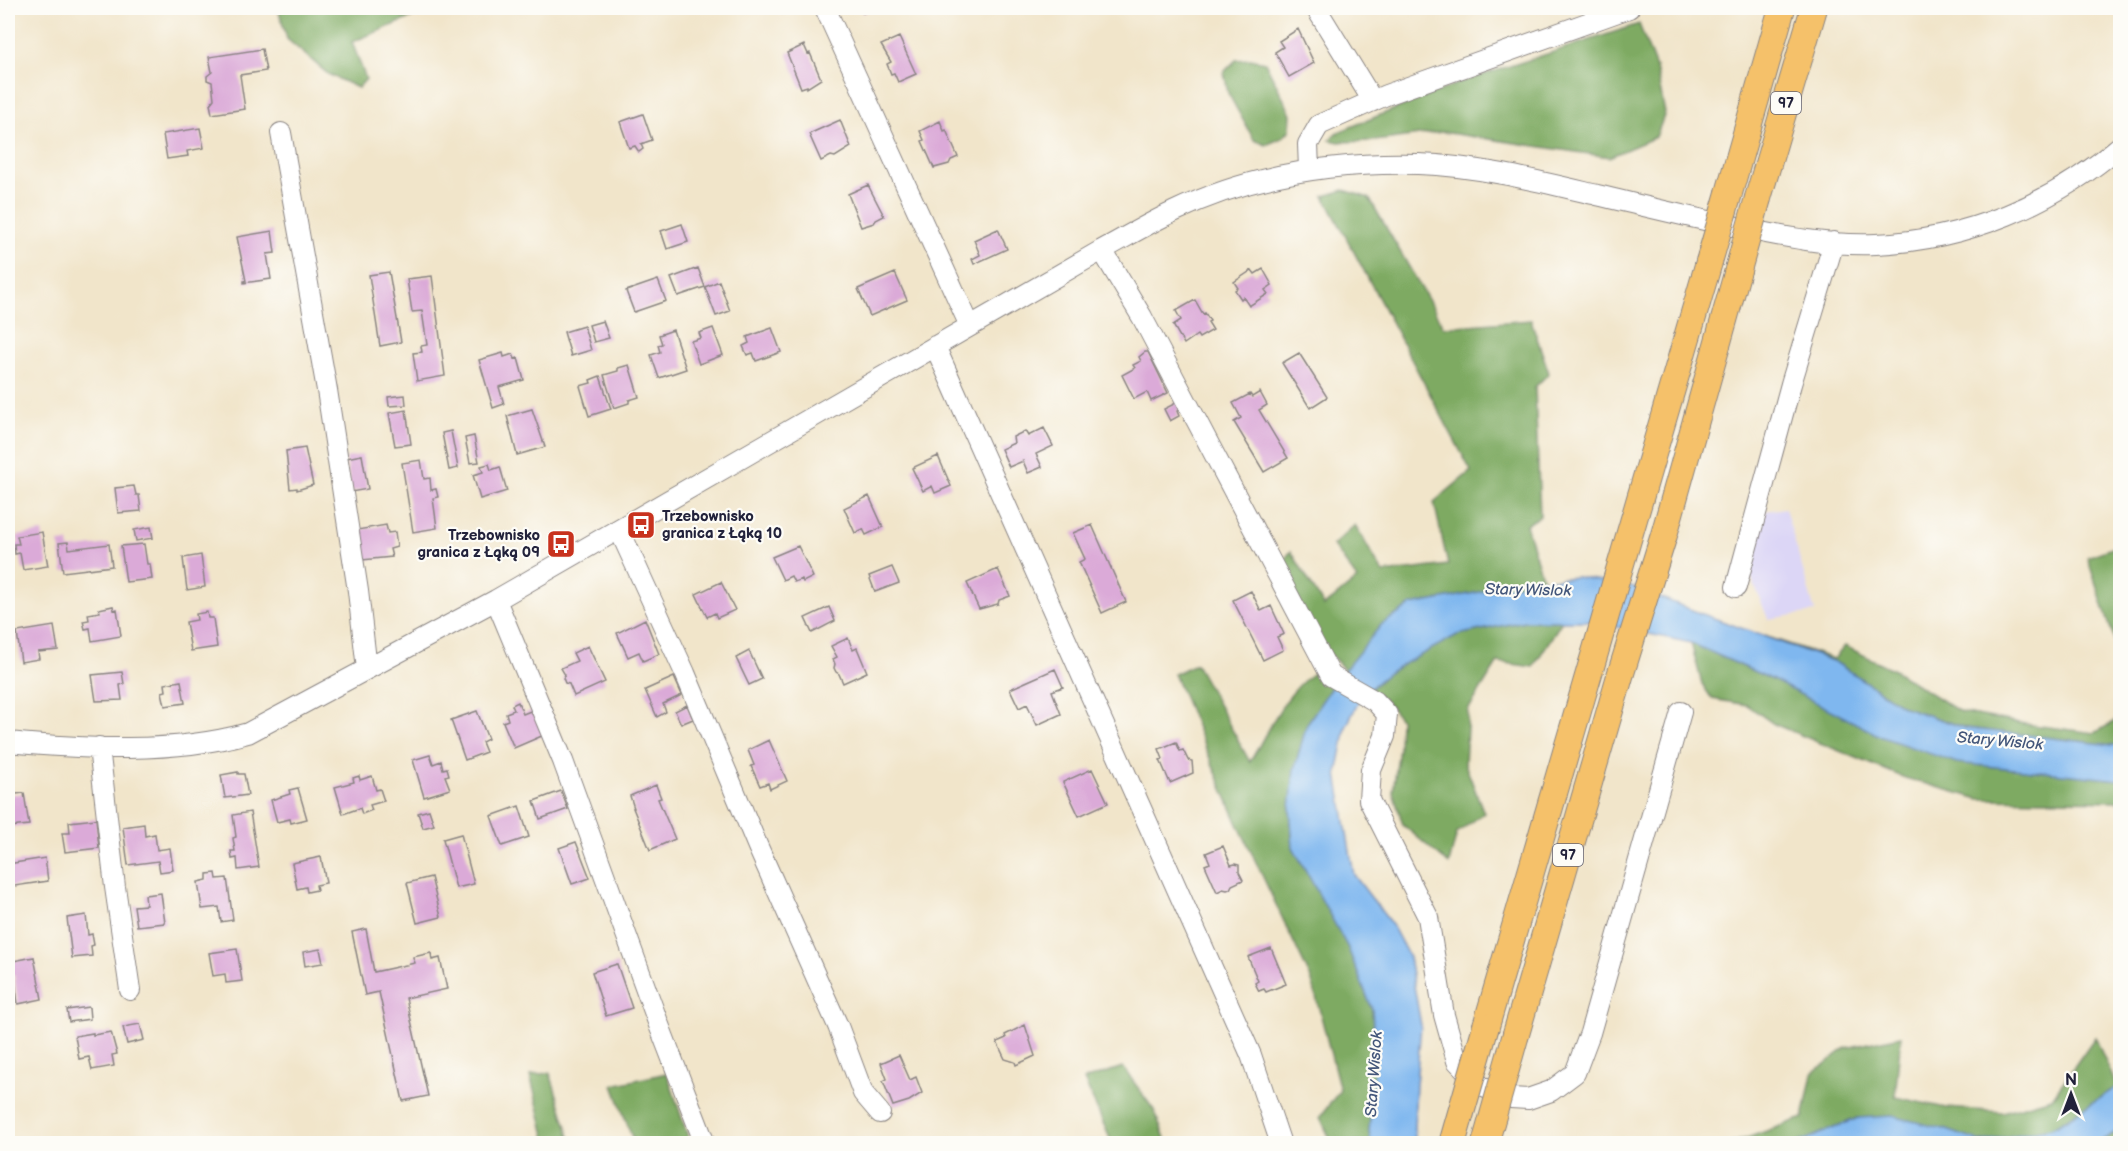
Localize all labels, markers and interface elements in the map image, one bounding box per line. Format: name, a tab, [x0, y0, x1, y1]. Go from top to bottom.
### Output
road number: 97	[1771, 92, 1801, 114]
place label: Trzebownisko granica z Łąką 10	[662, 507, 782, 543]
bus stop icon: Trzebownisko granica z Łąką 10	[625, 509, 657, 541]
place label: Trzebownisko granica z Łąką 09	[417, 526, 540, 562]
bus stop icon: Trzebownisko granica z Łąką 09	[545, 528, 577, 560]
water label: Stary Wislok	[1485, 580, 1572, 601]
water label: Stary Wislok	[1956, 728, 2045, 755]
road number: 97	[1553, 844, 1583, 866]
water label: Stary Wislok	[1362, 1029, 1387, 1118]
north arrow	[2041, 1064, 2101, 1124]
text: N	[2065, 1071, 2077, 1090]

